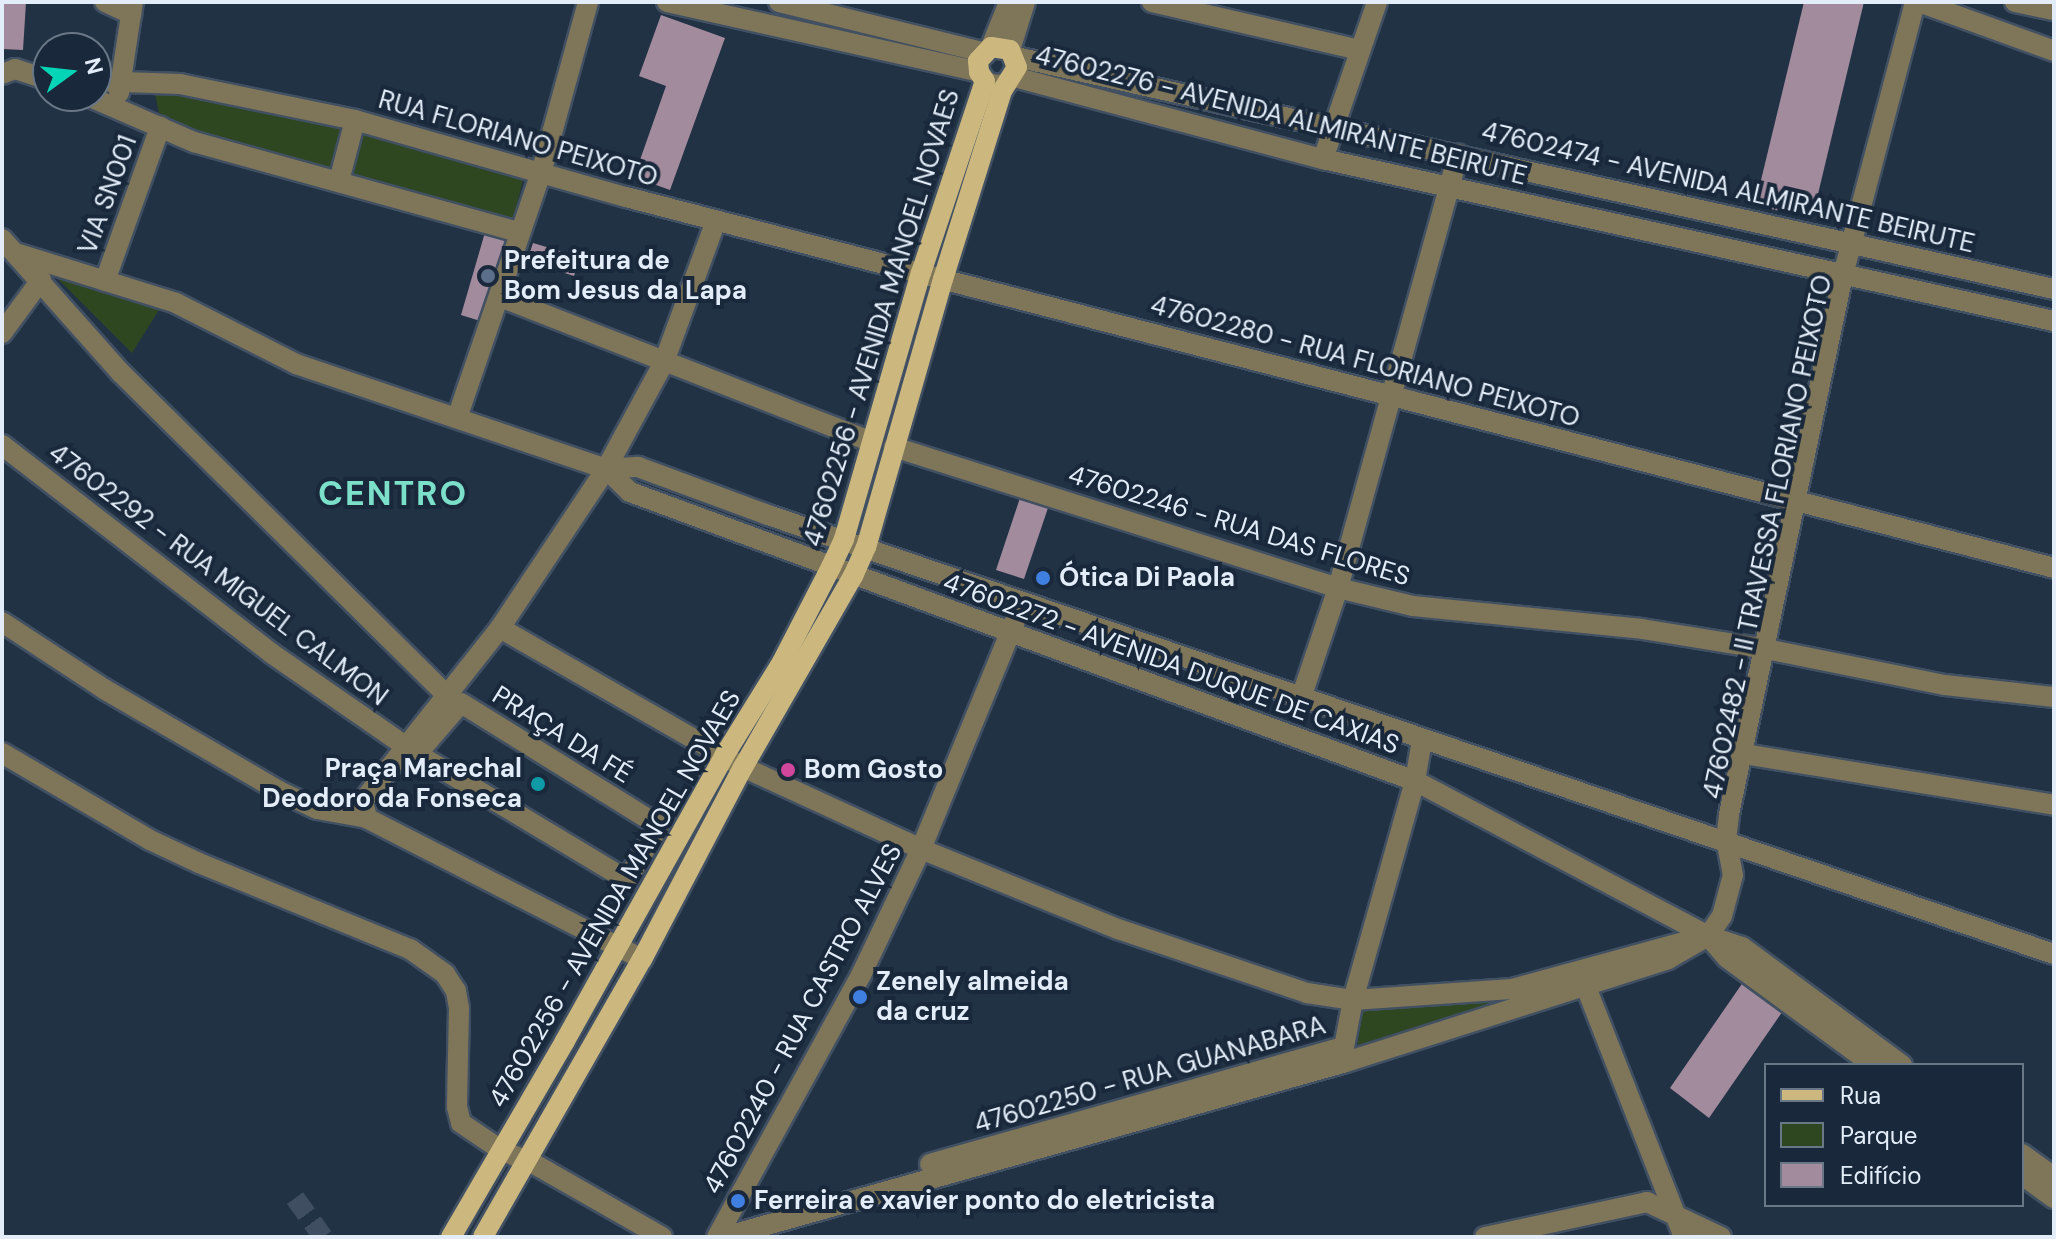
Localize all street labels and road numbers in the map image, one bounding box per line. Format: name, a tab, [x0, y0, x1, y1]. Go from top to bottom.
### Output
street label: 47602276 - AVENIDA ALMIRANTE BEIRUTE	[1032, 40, 1530, 192]
street label: RUA FLORIANO PEIXOTO	[375, 84, 661, 194]
street label: 47602256 - AVENIDA MANOEL NOVAES	[797, 86, 967, 550]
street label: 47602474 - AVENIDA ALMIRANTE BEIRUTE	[1479, 116, 1977, 260]
street label: VIA SN001	[72, 131, 144, 259]
street label: 47602482 - II TRAVESSA FLORIANO PEIXOTO	[1697, 272, 1839, 802]
street label: 47602280 - RUA FLORIANO PEIXOTO	[1147, 290, 1583, 434]
street label: 47602292 - RUA MIGUEL CALMON	[42, 437, 394, 713]
street label: 47602246 - RUA DAS FLORES	[1065, 459, 1413, 593]
street label: 47602272 - AVENIDA DUQUE DE CAXIAS	[939, 567, 1403, 761]
street label: PRAÇA DA FÉ	[487, 680, 637, 790]
street label: 47602256 - AVENIDA MANOEL NOVAES	[482, 685, 748, 1113]
street label: 47602240 - RUA CASTRO ALVES	[697, 839, 909, 1199]
street label: 47602250 - RUA GUANABARA	[971, 1010, 1329, 1140]

